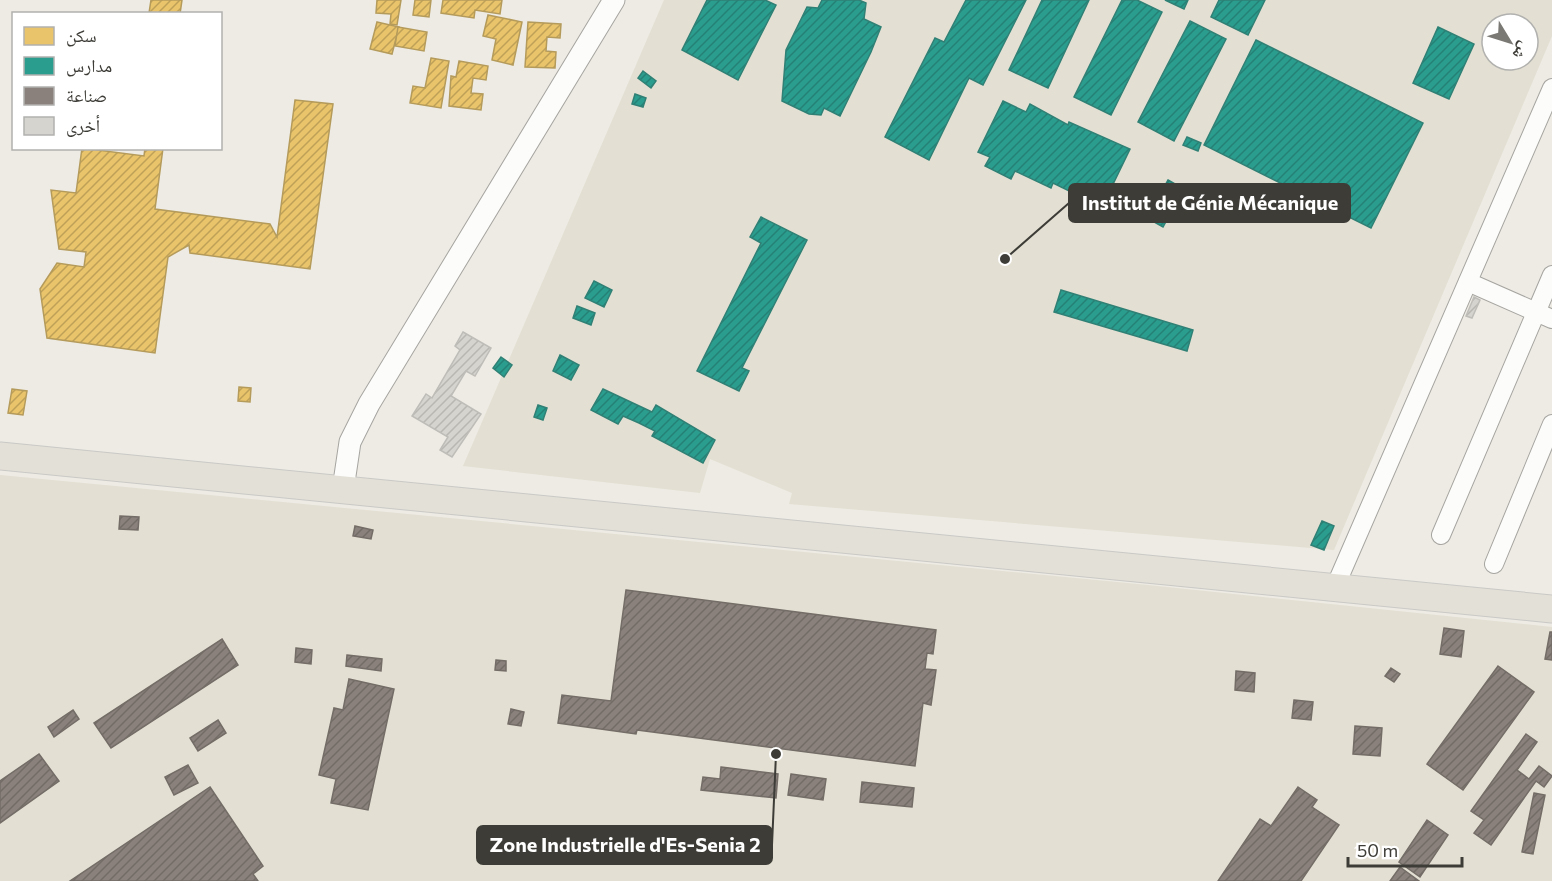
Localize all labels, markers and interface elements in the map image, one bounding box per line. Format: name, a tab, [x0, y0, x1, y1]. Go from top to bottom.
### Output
legend	[12, 12, 222, 150]
north arrow	[1480, 12, 1540, 72]
text: سكن	[66, 24, 97, 47]
text: ش	[1509, 38, 1535, 64]
text: مدارس	[66, 54, 112, 77]
text: صناعة	[66, 84, 107, 106]
text: أخرى	[66, 114, 100, 137]
callout: Institut de Génie Mécanique	[1069, 184, 1350, 222]
text: Institut de Génie Mécanique	[1082, 190, 1338, 214]
callout: Zone Industrielle d'Es-Senia 2	[477, 826, 772, 864]
scale bar	[1348, 830, 1462, 868]
text: Zone Industrielle d'Es-Senia 2	[489, 832, 761, 856]
text: 50 m	[1357, 839, 1398, 861]

